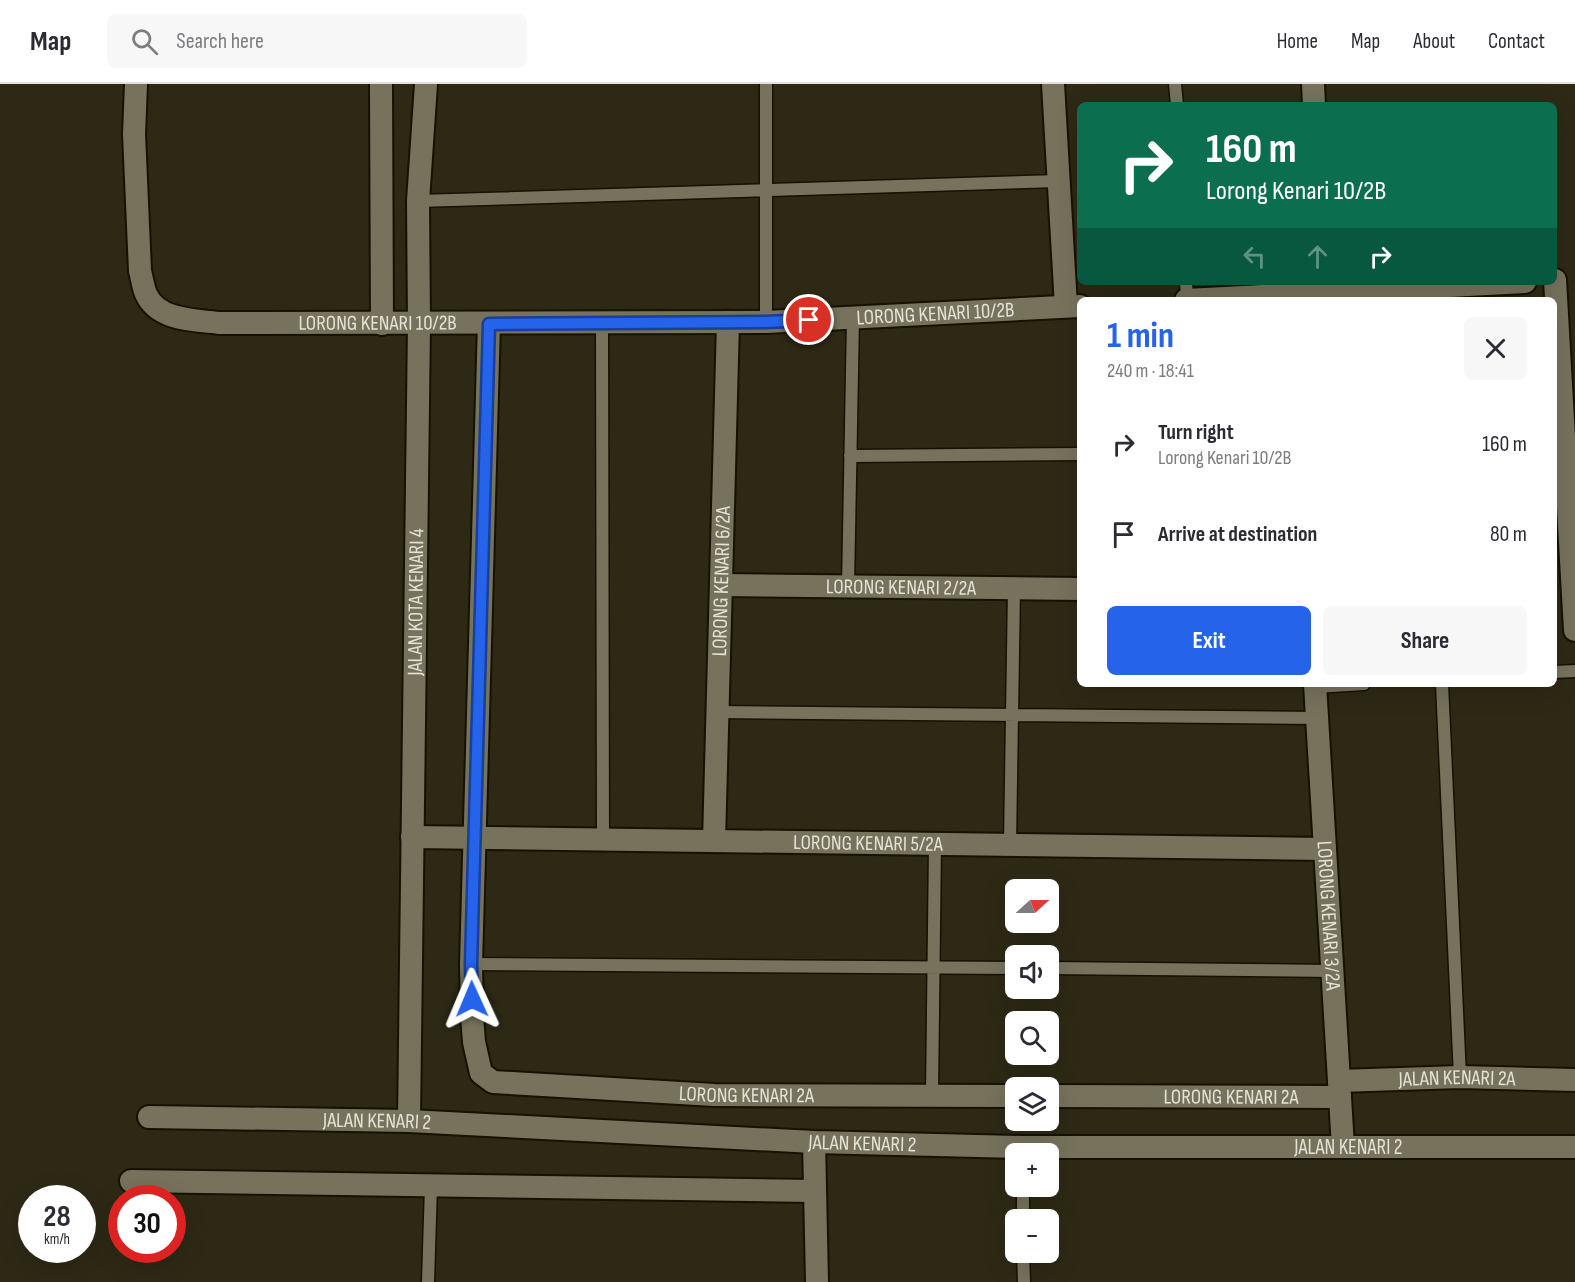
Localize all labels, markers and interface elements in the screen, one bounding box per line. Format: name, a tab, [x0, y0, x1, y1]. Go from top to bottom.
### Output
search box	[107, 14, 527, 68]
text: Map	[30, 25, 71, 58]
icon: search	[128, 25, 161, 58]
text: Search here	[176, 28, 264, 55]
text: Home	[1277, 29, 1318, 54]
text: Map	[1351, 29, 1380, 54]
text: About	[1413, 29, 1455, 54]
text: Contact	[1488, 29, 1545, 54]
text: 160 m	[1206, 124, 1297, 175]
icon: right	[1107, 126, 1185, 204]
text: Lorong Kenari 10/2B	[1206, 175, 1386, 207]
icon: left	[1238, 240, 1271, 273]
icon: ahead	[1301, 240, 1334, 273]
icon: right	[1364, 240, 1397, 273]
pin	[783, 294, 834, 345]
street label: LORONG KENARI 10/2B	[856, 297, 1015, 330]
icon: arrive	[792, 303, 825, 336]
street label: LORONG KENARI 10/2B	[298, 310, 457, 335]
text: 1 min	[1107, 315, 1174, 358]
button: close	[1464, 317, 1527, 380]
text: 240 m · 18:41	[1107, 359, 1194, 383]
text: Turn right	[1158, 419, 1234, 446]
icon: right	[1107, 428, 1140, 461]
text: 160 m	[1482, 431, 1527, 458]
text: Lorong Kenari 10/2B	[1158, 446, 1291, 470]
street label: LORONG KENARI 6/2A	[706, 505, 736, 657]
icon: arrive	[1107, 518, 1140, 551]
text: Arrive at destination	[1158, 521, 1317, 548]
text: 80 m	[1490, 521, 1527, 548]
street label: JALAN KOTA KENARI 4	[402, 528, 429, 677]
street label: LORONG KENARI 2/2A	[826, 574, 977, 600]
button: Exit	[1107, 606, 1311, 675]
button: Share	[1323, 606, 1527, 675]
street label: LORONG KENARI 5/2A	[793, 830, 944, 856]
street label: LORONG KENARI 3/2A	[1312, 840, 1346, 992]
north arrow	[1005, 879, 1059, 933]
map controls	[1005, 879, 1059, 1263]
button: sound	[1005, 945, 1059, 999]
position arrow	[440, 967, 504, 1031]
button: search	[1005, 1011, 1059, 1065]
street label: JALAN KENARI 2A	[1397, 1064, 1517, 1092]
button: layers	[1005, 1077, 1059, 1131]
street label: LORONG KENARI 2A	[678, 1080, 815, 1108]
street label: LORONG KENARI 2A	[1163, 1084, 1300, 1109]
street label: JALAN KENARI 2	[322, 1107, 432, 1135]
street label: JALAN KENARI 2	[807, 1129, 917, 1157]
street label: JALAN KENARI 2	[1293, 1135, 1402, 1160]
button: +	[1005, 1143, 1059, 1197]
speed limit sign: 30	[108, 1185, 186, 1263]
text: 28	[43, 1199, 71, 1235]
button: −	[1005, 1209, 1059, 1263]
text: km/h	[44, 1230, 70, 1249]

